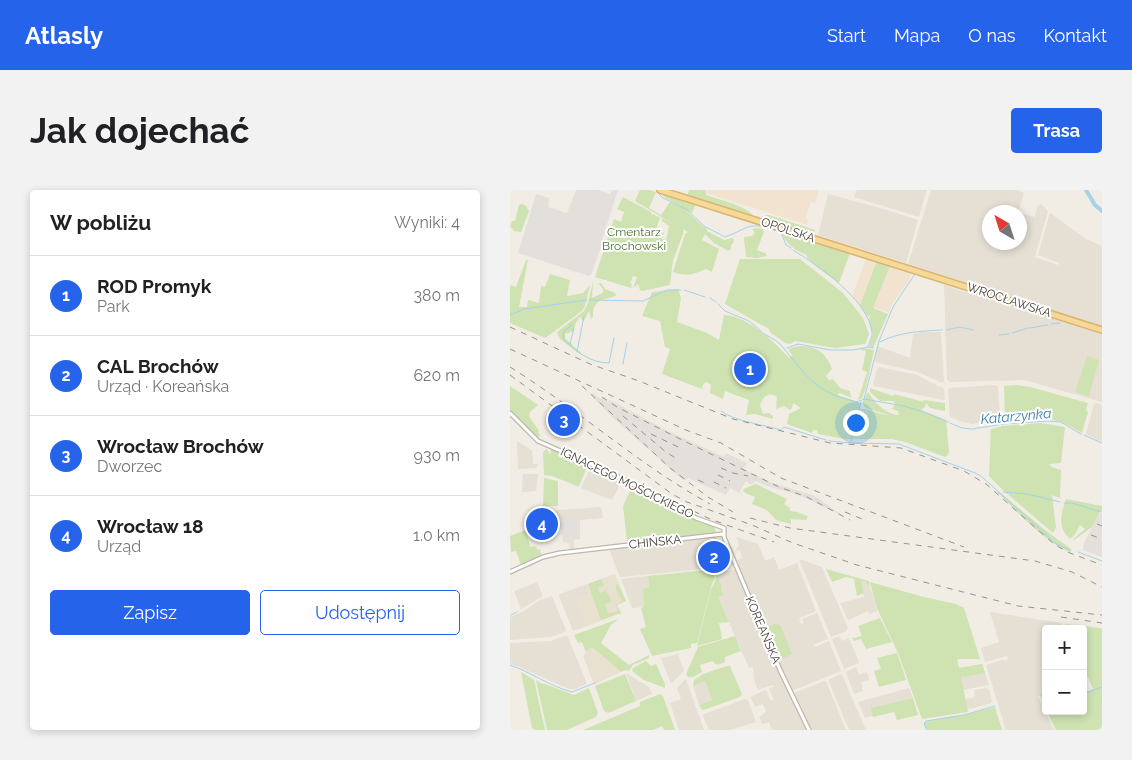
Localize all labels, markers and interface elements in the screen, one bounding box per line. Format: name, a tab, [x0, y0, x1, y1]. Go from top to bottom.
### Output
text: Atlasly	[25, 21, 103, 50]
text: Start	[827, 25, 866, 46]
text: Mapa	[894, 25, 940, 46]
text: O nas	[968, 25, 1015, 46]
text: Kontakt	[1043, 25, 1107, 46]
button: Trasa	[1011, 108, 1102, 153]
text: Jak dojechać	[30, 110, 249, 151]
north arrow	[982, 205, 1027, 250]
text: W pobliżu	[50, 210, 151, 235]
text: Wyniki: 4	[394, 213, 460, 232]
street label: OPOLSKA	[759, 215, 817, 245]
park label: Cmentarz Brochowski	[602, 225, 666, 253]
text: ROD Promyk	[97, 275, 211, 297]
street label: WROCŁAWSKA	[965, 280, 1053, 320]
text: 1	[62, 286, 70, 305]
text: 380 m	[413, 286, 460, 305]
text: Park	[97, 297, 130, 316]
pin: 1	[734, 350, 766, 388]
text: CAL Brochów	[97, 355, 219, 377]
text: 2	[61, 366, 71, 385]
text: 620 m	[413, 366, 460, 385]
text: Urząd · Koreańska	[97, 377, 229, 396]
pin: 3	[548, 401, 580, 439]
water label: Katarzynka	[980, 405, 1052, 427]
your location	[843, 410, 869, 436]
text: Wrocław Brochów	[97, 435, 264, 457]
street label: IGNACEGO MOŚCICKIEGO	[558, 445, 696, 521]
text: 3	[62, 446, 70, 465]
text: 930 m	[414, 446, 460, 465]
text: Dworzec	[97, 457, 162, 476]
pin: 4	[526, 505, 558, 543]
text: Wrocław 18	[97, 515, 204, 537]
text: 4	[61, 526, 71, 545]
text: 1.0 km	[413, 526, 460, 545]
street label: CHIŃSKA	[628, 532, 682, 552]
text: Urząd	[97, 537, 141, 556]
pin: 2	[698, 538, 730, 576]
button: Zapisz	[50, 590, 250, 635]
button: Udostępnij	[260, 590, 460, 635]
street label: KOREAŃSKA	[743, 594, 783, 666]
map controls	[1042, 625, 1087, 715]
button: +	[1042, 625, 1087, 670]
button: −	[1042, 670, 1087, 715]

